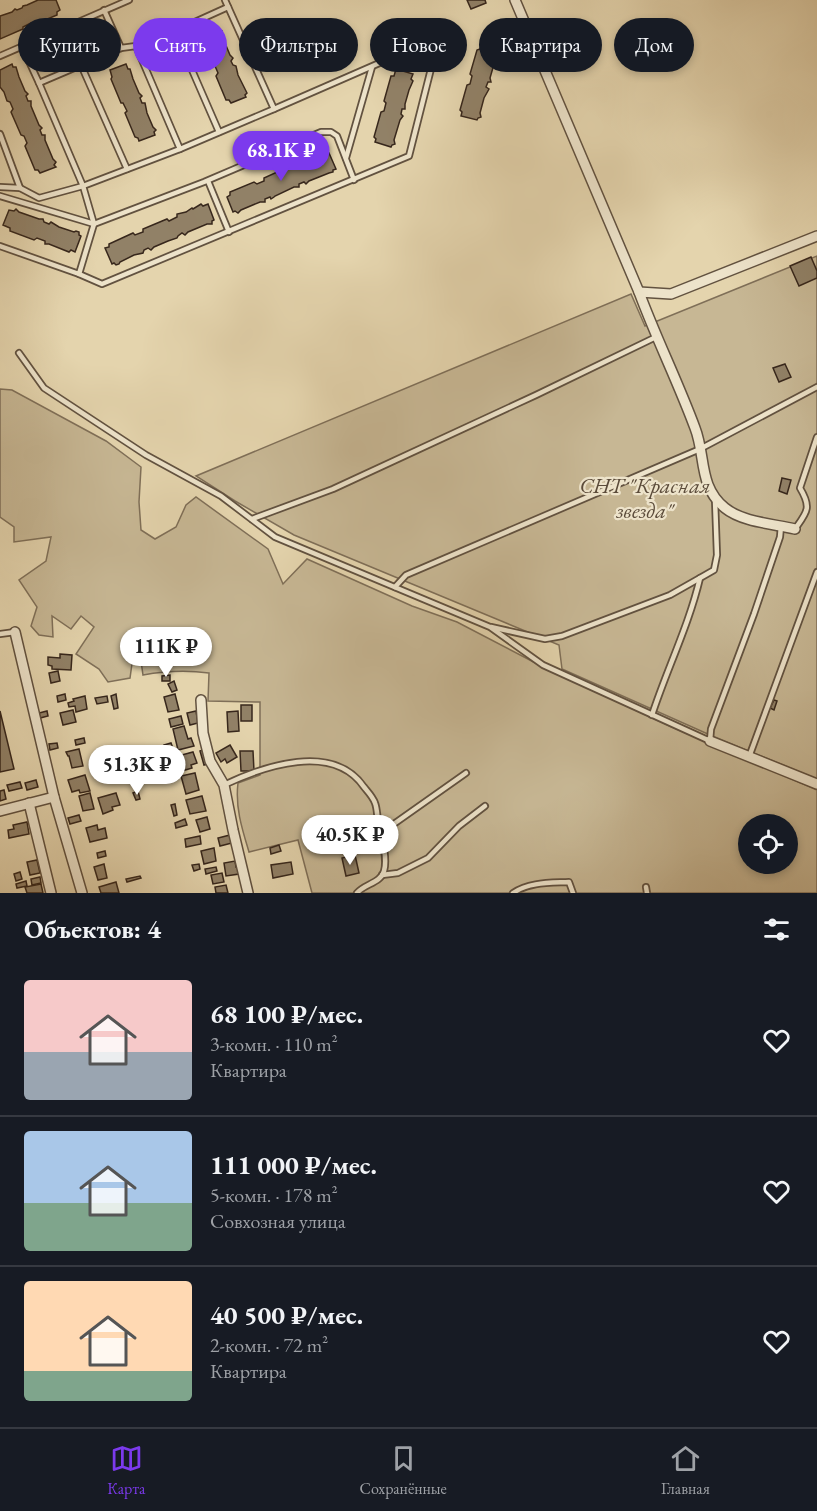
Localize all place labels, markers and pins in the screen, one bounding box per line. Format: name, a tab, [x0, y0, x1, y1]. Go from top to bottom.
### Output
pin: 68.1K ₽	[226, 131, 336, 182]
pin: 111K ₽	[117, 627, 215, 678]
pin: 51.3K ₽	[82, 745, 192, 796]
pin: 40.5K ₽	[295, 815, 405, 866]

